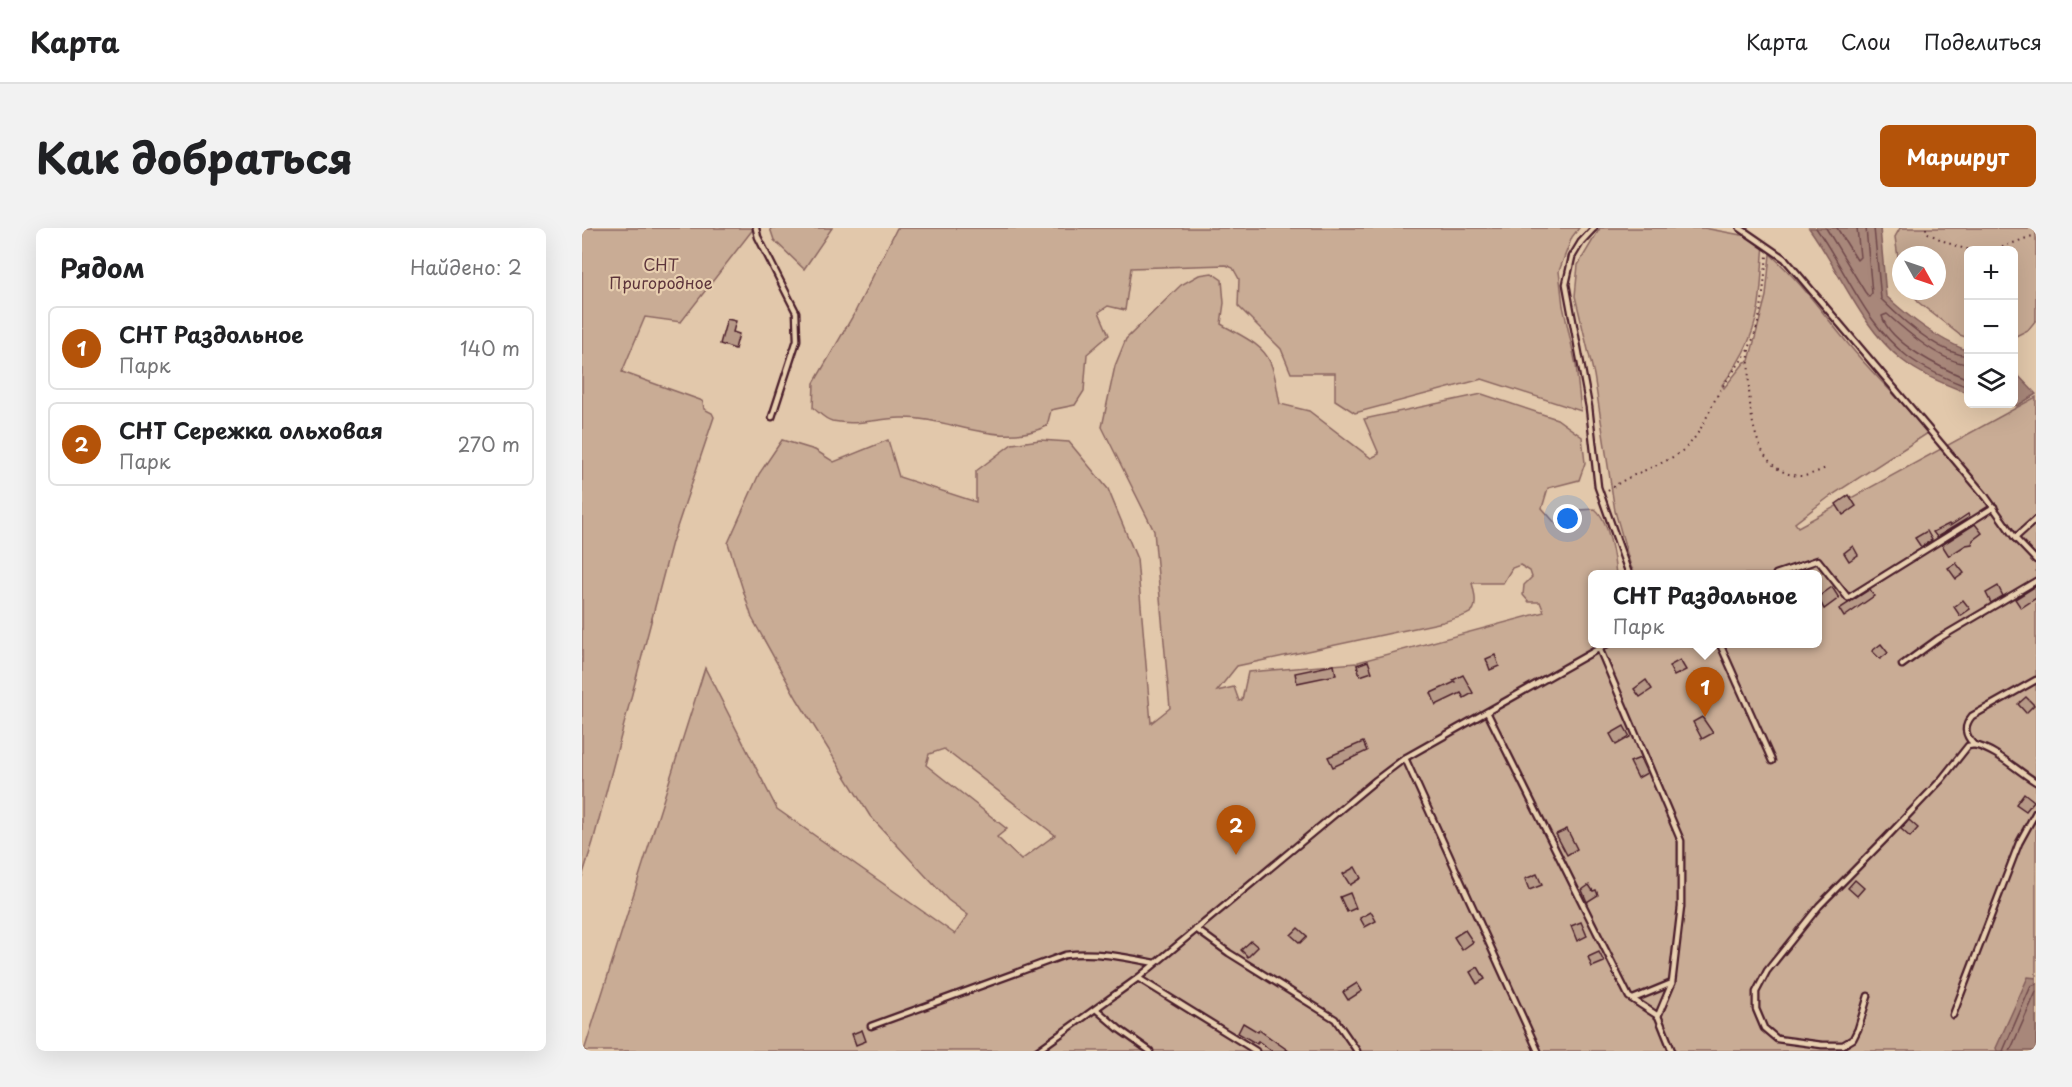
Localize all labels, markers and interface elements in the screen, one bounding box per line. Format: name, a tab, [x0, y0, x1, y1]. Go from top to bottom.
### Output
text: Карта	[30, 20, 120, 63]
text: Карта	[1746, 25, 1808, 57]
text: Слои	[1841, 25, 1891, 57]
text: Поделиться	[1924, 25, 2042, 57]
text: Как добраться	[36, 125, 353, 188]
button: Маршрут	[1880, 125, 2036, 187]
north arrow	[1892, 246, 1946, 300]
map controls	[1964, 246, 2018, 408]
button: +	[1964, 246, 2018, 300]
text: Рядом	[60, 248, 145, 287]
text: Найдено: 2	[410, 252, 522, 282]
park label: СНТ Пригородное	[609, 252, 713, 294]
button: −	[1964, 300, 2018, 354]
text: СНТ Раздольное	[119, 317, 304, 350]
text: 1	[77, 333, 86, 363]
text: 140 m	[460, 333, 520, 363]
text: Парк	[119, 350, 171, 380]
button: layers	[1964, 354, 2018, 408]
text: СНТ Сережка ольховая	[119, 413, 383, 446]
text: 2	[74, 429, 89, 459]
text: 270 m	[457, 429, 520, 459]
text: Парк	[119, 446, 171, 476]
your location	[1553, 504, 1582, 533]
popup	[1588, 570, 1822, 648]
text: СНТ Раздольное	[1613, 578, 1797, 611]
text: Парк	[1613, 611, 1664, 641]
pin: 1	[1686, 668, 1724, 717]
pin: 2	[1216, 806, 1256, 855]

